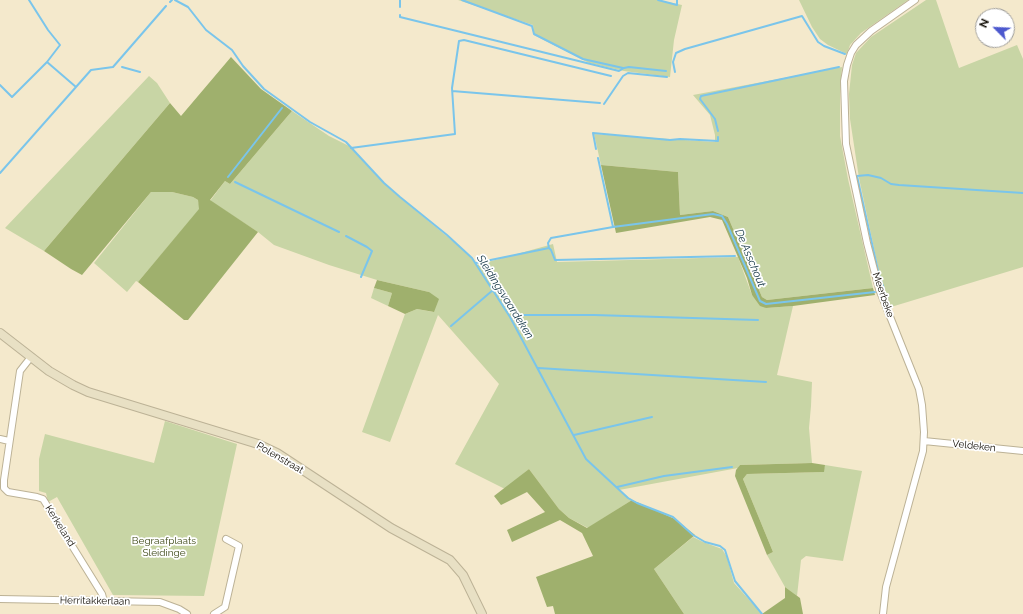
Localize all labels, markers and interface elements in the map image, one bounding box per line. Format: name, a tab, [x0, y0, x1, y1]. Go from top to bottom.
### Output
north arrow	[975, 8, 1015, 48]
text: N	[977, 17, 992, 30]
water label: De Asschout	[732, 227, 768, 289]
water label: Sleidingsvaardeken	[474, 253, 536, 341]
street label: Meerbeke	[870, 271, 896, 319]
street label: Veldeken	[952, 438, 996, 454]
street label: Polenstraat	[254, 440, 306, 476]
street label: Kerkeland	[43, 503, 77, 549]
park label: Begraafplaats Sleidinge	[132, 535, 196, 558]
street label: Herritakkerlaan	[60, 594, 130, 608]

